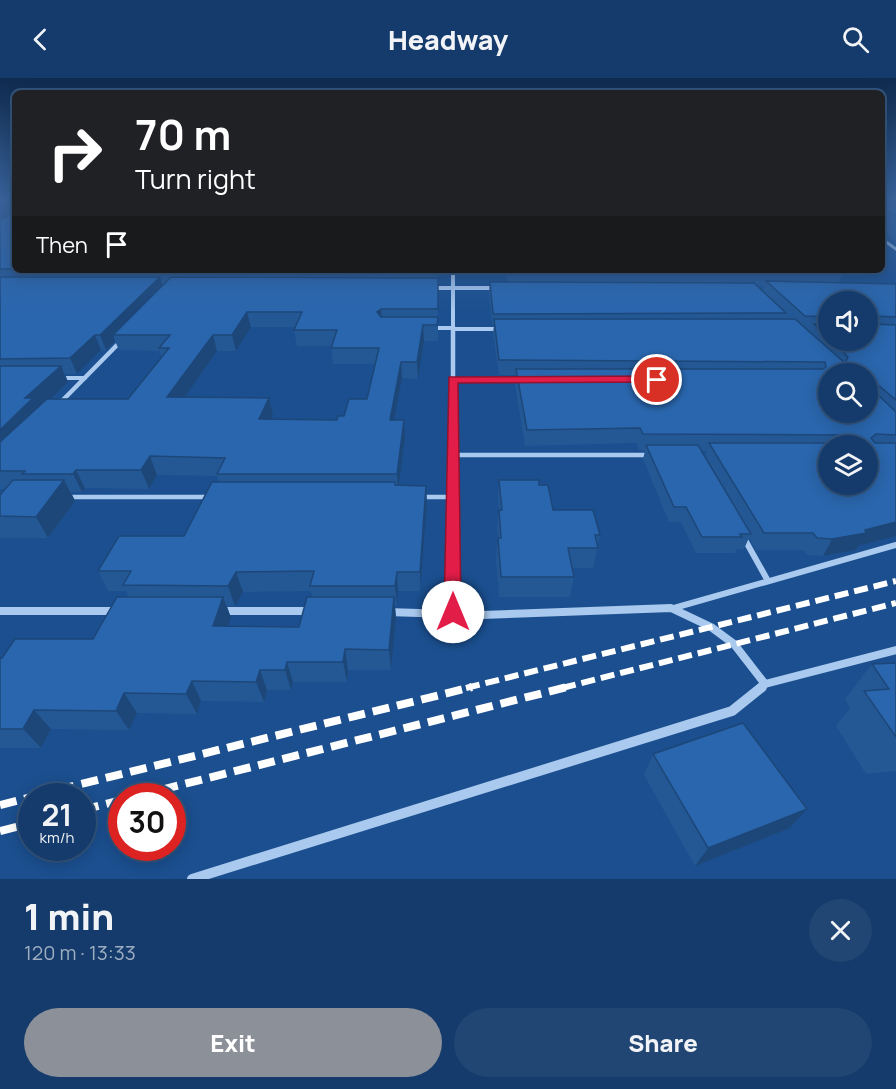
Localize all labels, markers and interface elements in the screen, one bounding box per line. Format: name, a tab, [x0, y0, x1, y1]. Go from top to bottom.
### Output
text: Headway	[388, 21, 508, 58]
icon: back	[24, 23, 57, 56]
icon: search	[839, 23, 872, 56]
text: 70 m	[135, 105, 231, 163]
icon: right	[36, 114, 114, 192]
text: Turn right	[135, 160, 256, 197]
icon: arrive	[100, 228, 133, 261]
text: Then	[36, 230, 88, 260]
map controls	[818, 291, 878, 495]
button: sound	[818, 291, 878, 351]
pin	[631, 354, 682, 405]
icon: arrive	[640, 363, 673, 396]
button: search	[818, 363, 878, 423]
button: layers	[818, 435, 878, 495]
position arrow	[421, 580, 485, 644]
speed limit sign: 30	[108, 783, 186, 861]
text: 21	[41, 794, 73, 835]
text: km/h	[40, 827, 74, 848]
text: 1 min	[24, 892, 114, 941]
button: close	[809, 899, 872, 962]
text: 120 m · 13:33	[24, 939, 136, 966]
button: Exit	[24, 1008, 442, 1077]
button: Share	[454, 1008, 872, 1077]

